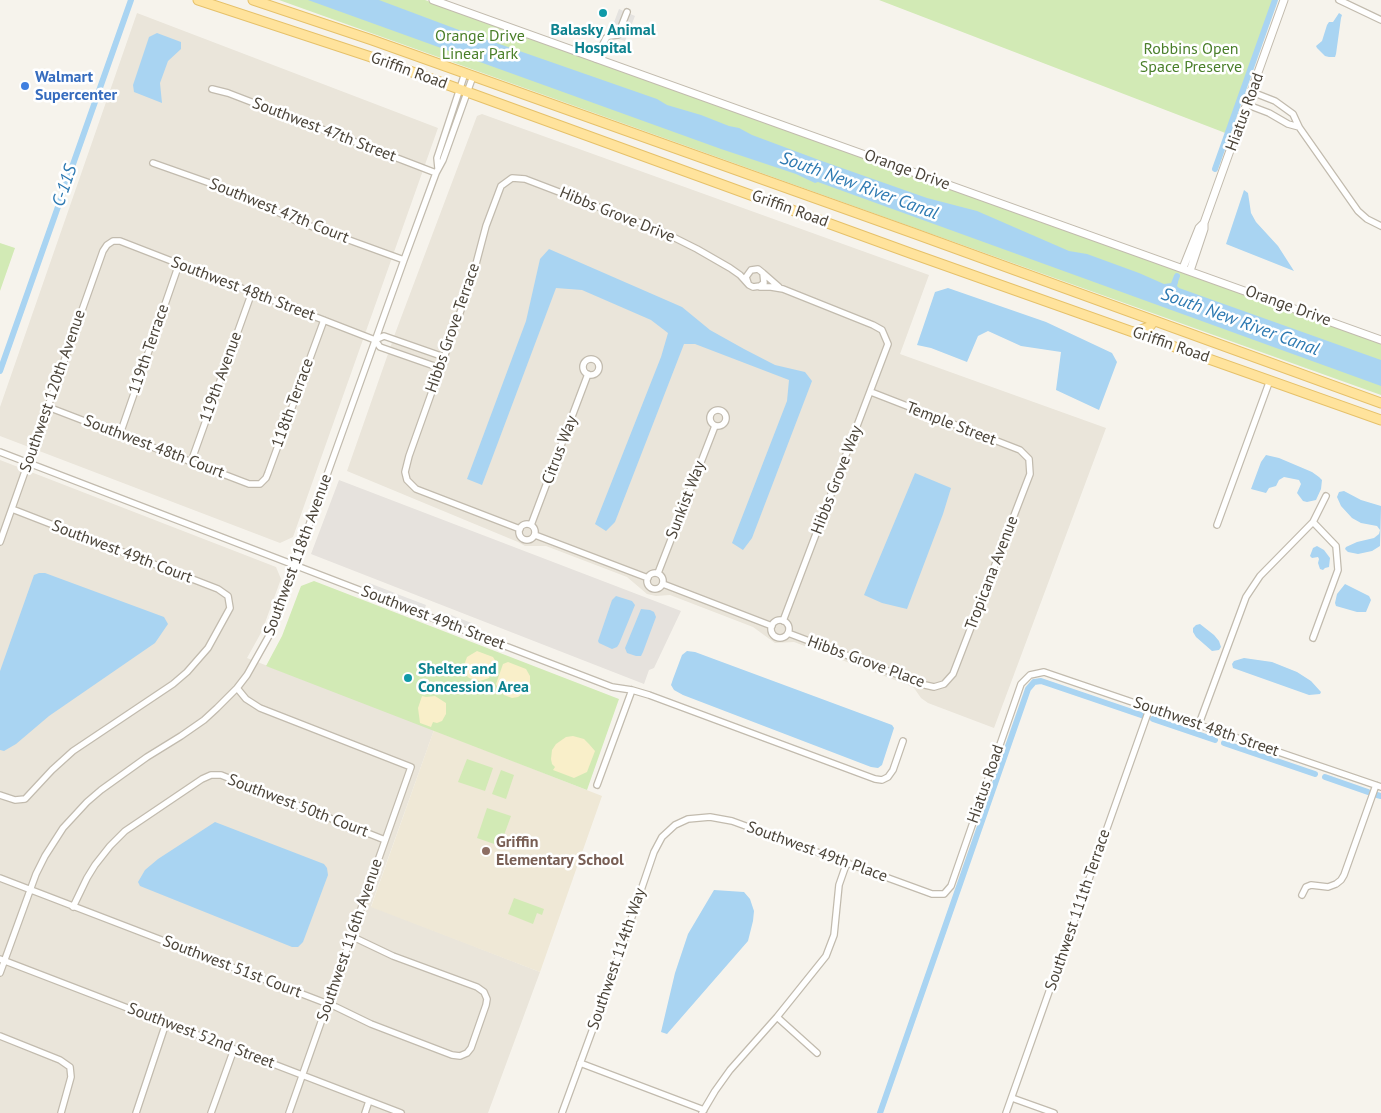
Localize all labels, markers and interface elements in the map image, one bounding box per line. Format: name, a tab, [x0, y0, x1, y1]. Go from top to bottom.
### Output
marker: Balasky Animal Hospital	[597, 7, 609, 19]
place label: Balasky Animal Hospital	[551, 20, 655, 58]
park label: Orange Drive Linear Park	[435, 26, 525, 64]
park label: Robbins Open Space Preserve	[1140, 39, 1242, 77]
street label: Griffin Road	[368, 48, 450, 94]
place label: Walmart Supercenter	[35, 67, 117, 105]
street label: Hiatus Road	[1222, 70, 1268, 154]
marker: Walmart Supercenter	[19, 80, 31, 92]
street label: Southwest 47th Street	[249, 94, 399, 166]
street label: Orange Drive	[861, 146, 953, 194]
water label: South New River Canal	[777, 147, 941, 225]
water label: C-11S	[48, 162, 82, 210]
street label: Southwest 47th Court	[206, 174, 352, 248]
street label: Hibbs Grove Drive	[557, 183, 677, 247]
street label: Griffin Road	[749, 186, 831, 232]
street label: Southwest 48th Street	[168, 253, 318, 325]
street label: Hibbs Grove Terrace	[422, 261, 484, 395]
street label: Orange Drive	[1242, 282, 1334, 330]
water label: South New River Canal	[1158, 283, 1322, 361]
street label: 119th Terrace	[125, 302, 173, 396]
street label: Southwest 120th Avenue	[16, 307, 90, 475]
street label: Griffin Road	[1130, 323, 1212, 367]
street label: 119th Avenue	[196, 329, 246, 425]
street label: 118th Terrace	[268, 356, 318, 450]
street label: Temple Street	[903, 398, 999, 450]
street label: Southwest 48th Court	[81, 411, 227, 483]
street label: Citrus Way	[538, 413, 582, 487]
street label: Hibbs Grove Way	[807, 423, 867, 537]
street label: Sunkist Way	[662, 458, 710, 542]
street label: Southwest 118th Avenue	[260, 472, 336, 638]
street label: Tropicana Avenue	[961, 513, 1023, 633]
street label: Southwest 49th Court	[49, 516, 195, 588]
street label: Southwest 49th Street	[358, 582, 508, 654]
street label: Hibbs Grove Place	[805, 632, 927, 692]
place label: Shelter and Concession Area	[418, 659, 529, 697]
marker: Shelter and Concession Area	[402, 672, 414, 684]
street label: Southwest 48th Street	[1131, 693, 1281, 761]
street label: Hiatus Road	[964, 742, 1008, 826]
street label: Southwest 50th Court	[225, 770, 371, 842]
street label: Southwest 49th Place	[744, 818, 890, 886]
street label: Southwest 111th Terrace	[1041, 827, 1115, 993]
place label: Griffin Elementary School	[496, 832, 624, 870]
marker: Griffin Elementary School	[480, 845, 492, 857]
street label: Southwest 116th Avenue	[313, 856, 387, 1024]
street label: Southwest 114th Way	[584, 886, 650, 1032]
street label: Southwest 51st Court	[160, 932, 304, 1002]
street label: Southwest 52nd Street	[125, 999, 277, 1073]

